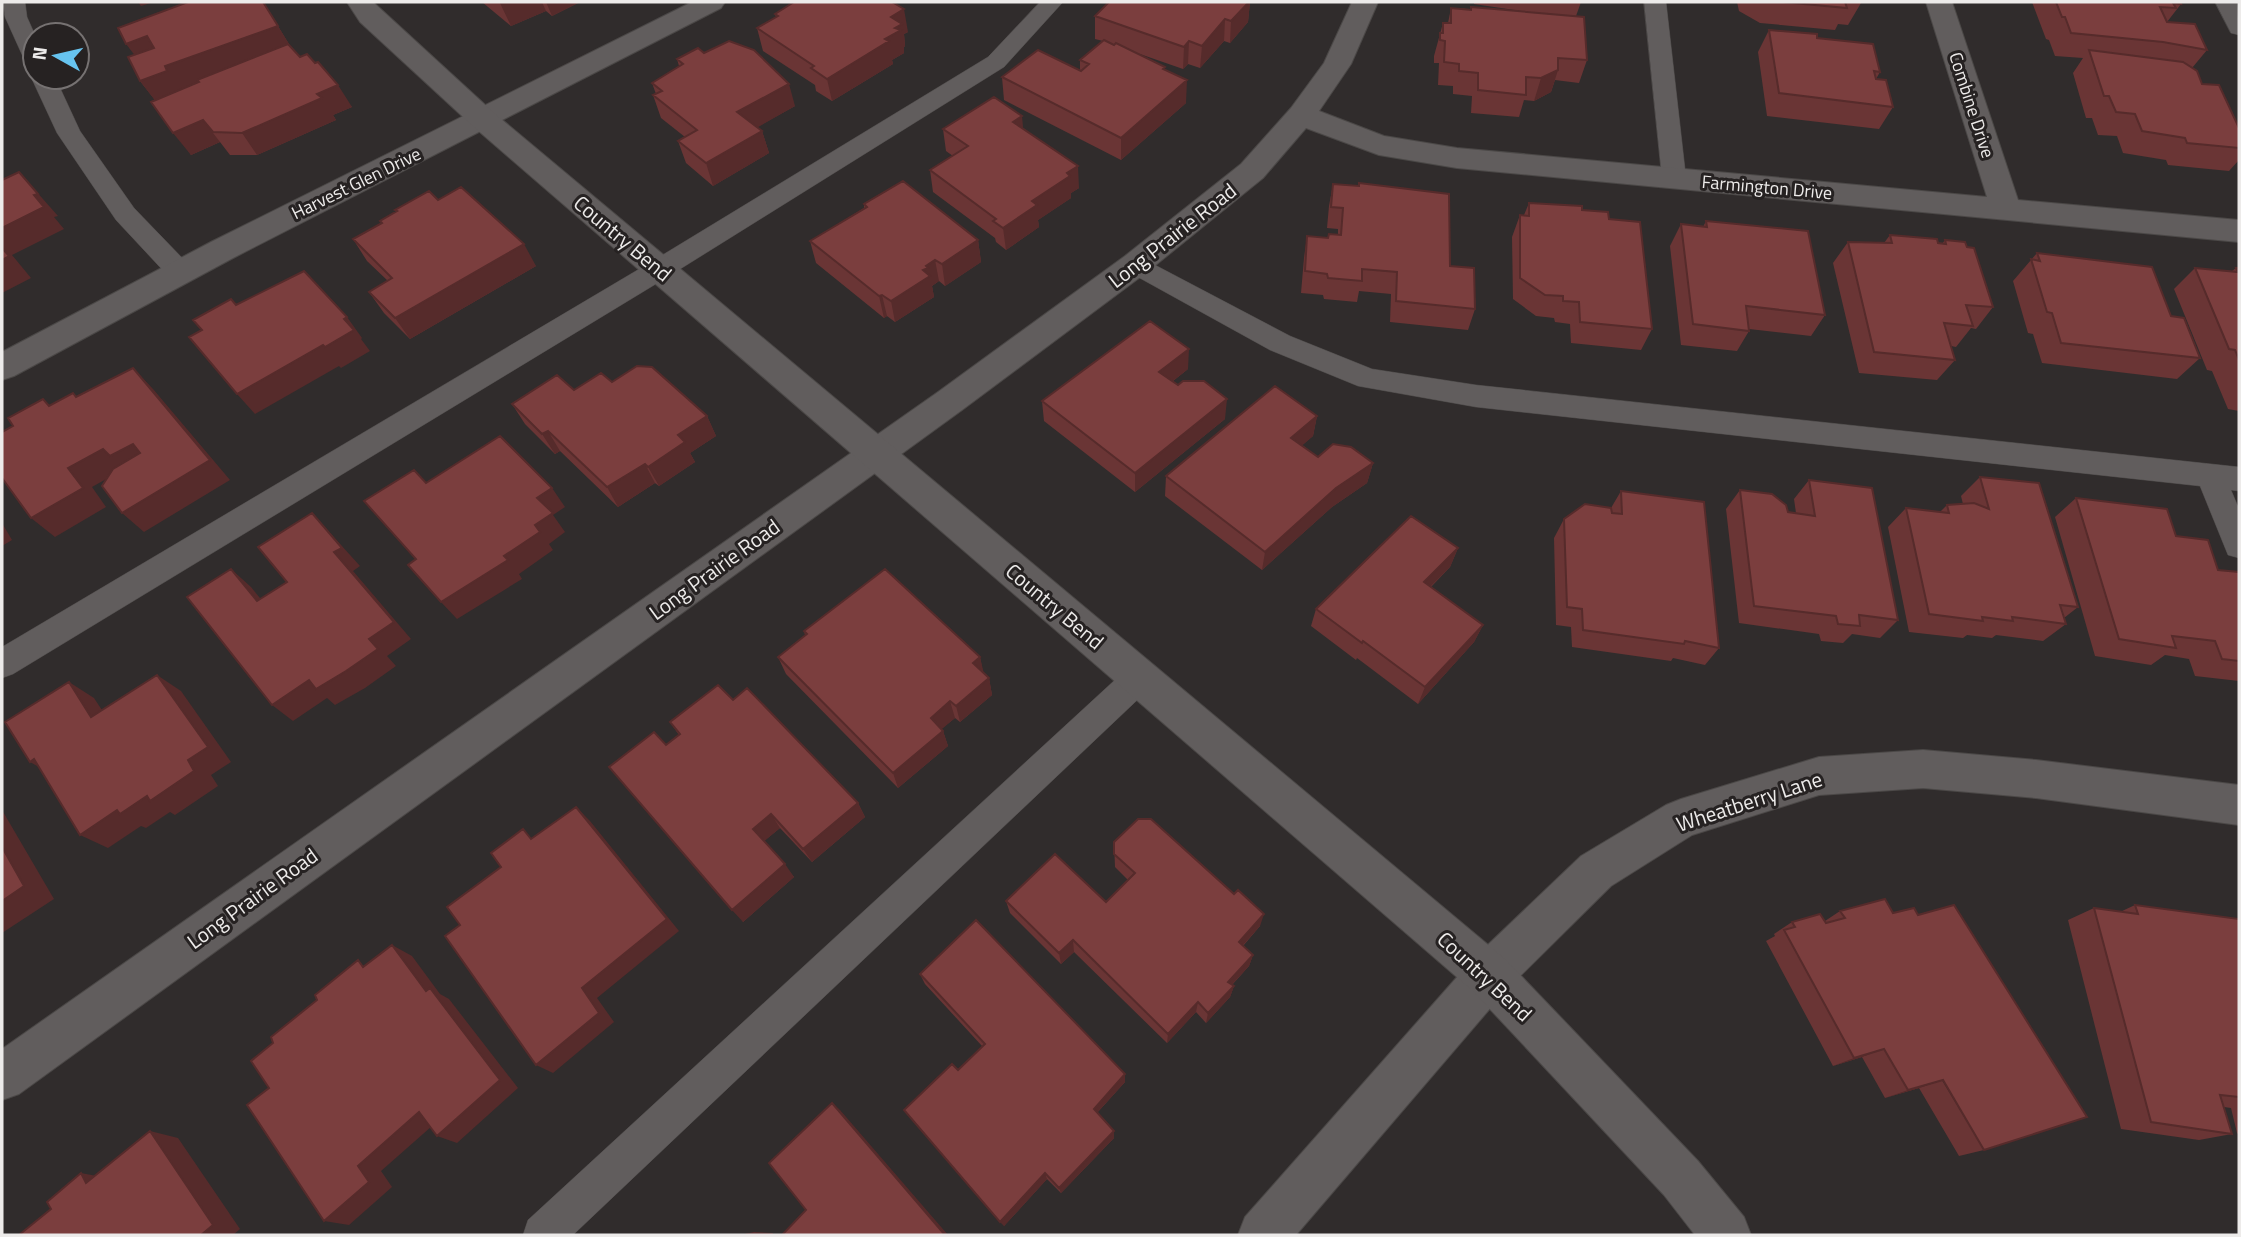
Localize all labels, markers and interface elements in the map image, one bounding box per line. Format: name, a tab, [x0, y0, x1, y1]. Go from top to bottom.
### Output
north arrow	[21, 21, 91, 91]
text: N	[23, 45, 54, 62]
street label: Combine Drive	[1942, 49, 2002, 161]
street label: Harvest Glen Drive	[287, 140, 425, 226]
street label: Farmington Drive	[1701, 168, 1833, 206]
street label: Long Prairie Road	[1101, 175, 1243, 295]
street label: Country Bend	[567, 187, 679, 289]
street label: Long Prairie Road	[642, 510, 786, 628]
street label: Country Bend	[999, 555, 1111, 657]
street label: Wheatberry Lane	[1672, 762, 1826, 840]
street label: Long Prairie Road	[180, 839, 324, 957]
street label: Country Bend	[1430, 923, 1540, 1029]

